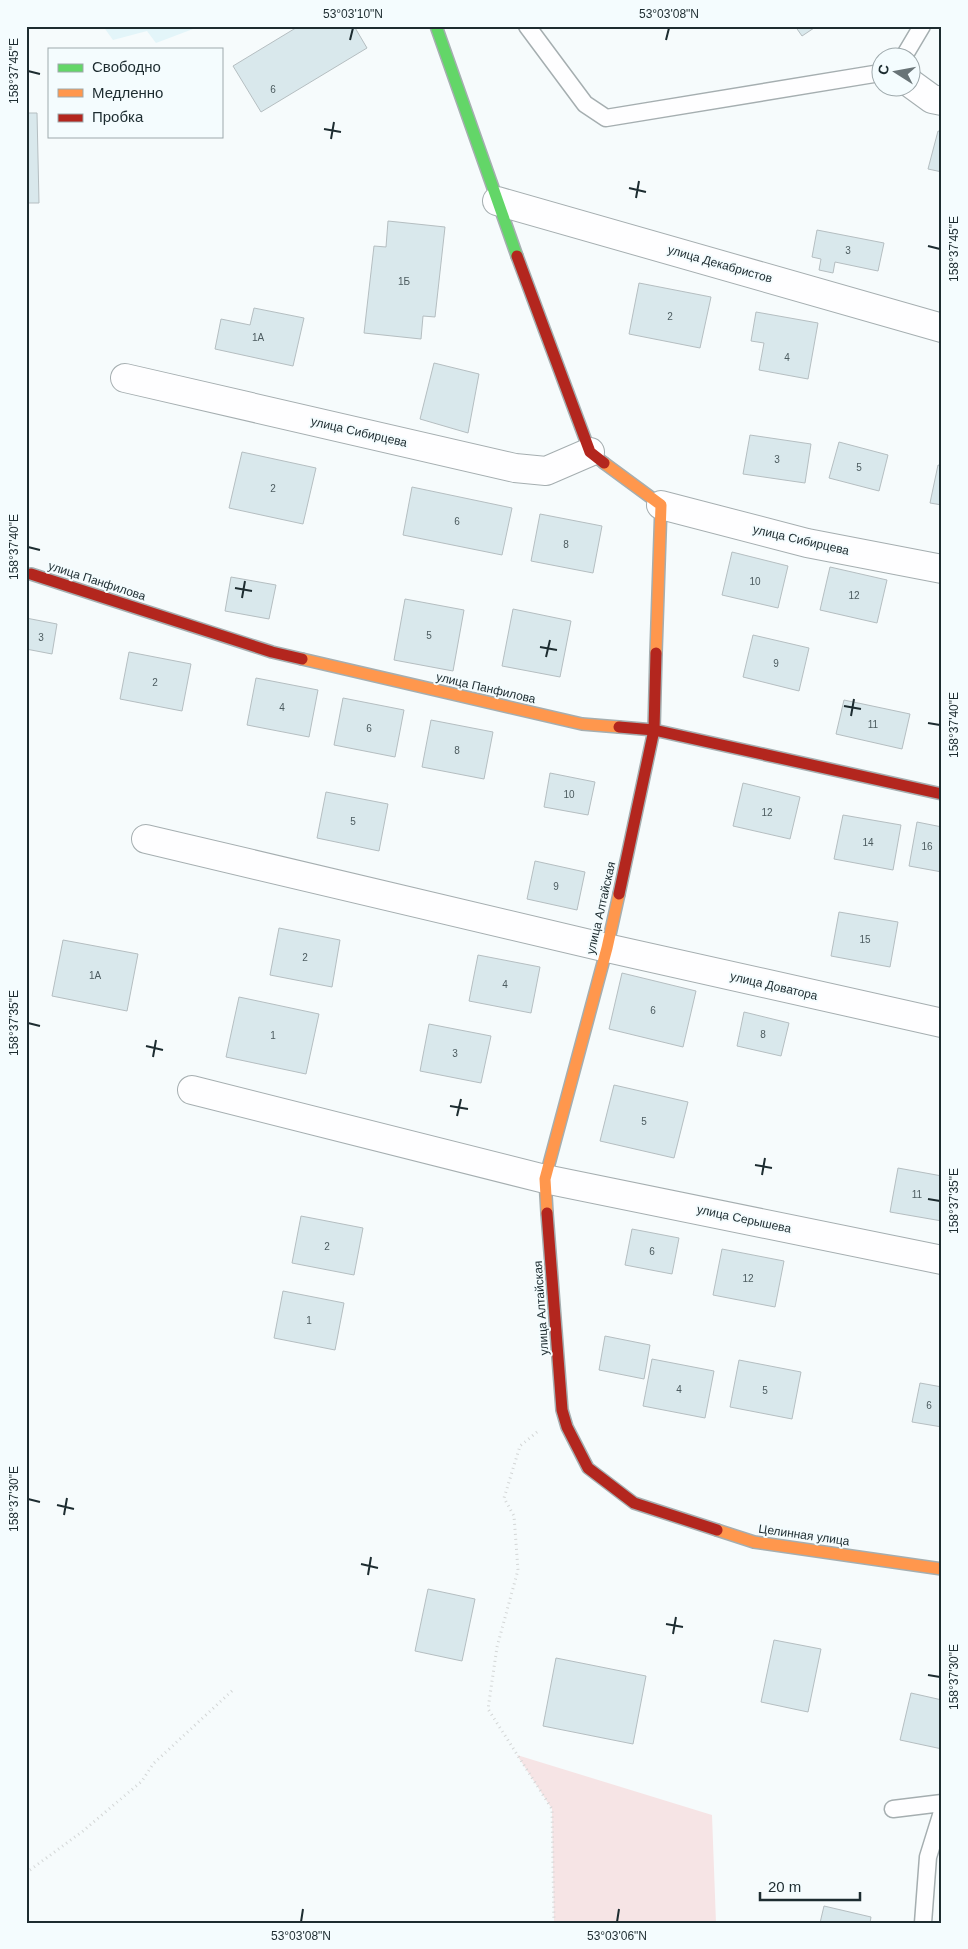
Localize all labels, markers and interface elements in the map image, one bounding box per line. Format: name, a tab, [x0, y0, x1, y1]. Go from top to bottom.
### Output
text: 53°03'10"N	[323, 7, 383, 21]
text: 53°03'08"N	[639, 7, 699, 21]
text: 158°37'45"E	[7, 38, 21, 104]
legend	[48, 48, 222, 138]
north arrow	[870, 48, 920, 98]
text: Свободно	[92, 58, 161, 75]
text: С	[874, 63, 892, 76]
text: Медленно	[92, 84, 163, 101]
house number: 6	[270, 84, 276, 95]
text: Пробка	[92, 108, 144, 125]
text: 158°37'45"E	[947, 216, 961, 282]
street label: улица Декабристов	[666, 242, 774, 286]
house number: 3	[845, 245, 851, 256]
house number: 1Б	[398, 276, 410, 287]
house number: 2	[667, 311, 673, 322]
house number: 1А	[252, 332, 264, 343]
house number: 4	[784, 352, 790, 363]
street label: улица Сибирцева	[310, 414, 409, 450]
house number: 3	[774, 454, 780, 465]
house number: 5	[856, 462, 862, 473]
house number: 2	[270, 483, 276, 494]
text: 158°37'40"E	[7, 514, 21, 580]
house number: 6	[454, 516, 460, 527]
street label: улица Сибирцева	[752, 522, 851, 558]
house number: 8	[563, 539, 569, 550]
street label: улица Панфилова	[47, 559, 148, 603]
house number: 10	[749, 576, 761, 587]
house number: 12	[848, 590, 860, 601]
house number: 5	[426, 630, 432, 641]
house number: 3	[38, 632, 44, 643]
house number: 9	[773, 658, 779, 669]
street label: улица Панфилова	[435, 670, 537, 706]
house number: 2	[152, 677, 158, 688]
text: 158°37'40"E	[947, 692, 961, 758]
house number: 4	[279, 702, 285, 713]
house number: 11	[868, 719, 879, 730]
house number: 6	[366, 723, 372, 734]
house number: 8	[454, 745, 460, 756]
house number: 10	[563, 789, 575, 800]
house number: 12	[761, 807, 773, 818]
house number: 5	[350, 816, 356, 827]
house number: 14	[862, 837, 874, 848]
house number: 16	[921, 841, 933, 852]
street label: улица Алтайская	[584, 860, 618, 956]
house number: 9	[553, 881, 559, 892]
house number: 15	[859, 934, 871, 945]
house number: 2	[302, 952, 308, 963]
street label: улица Доватора	[729, 969, 819, 1003]
house number: 1А	[89, 970, 101, 981]
house number: 4	[502, 979, 508, 990]
text: 158°37'35"E	[7, 990, 21, 1056]
house number: 6	[650, 1005, 656, 1016]
house number: 8	[760, 1029, 766, 1040]
house number: 1	[270, 1030, 276, 1041]
house number: 3	[452, 1048, 458, 1059]
house number: 5	[641, 1116, 647, 1127]
text: 158°37'35"E	[947, 1168, 961, 1234]
house number: 11	[912, 1189, 923, 1200]
street label: улица Серышева	[696, 1202, 793, 1236]
house number: 2	[324, 1241, 330, 1252]
house number: 6	[649, 1246, 655, 1257]
street label: улица Алтайская	[531, 1260, 551, 1356]
house number: 12	[742, 1273, 754, 1284]
house number: 1	[306, 1315, 312, 1326]
house number: 4	[676, 1384, 682, 1395]
house number: 5	[762, 1385, 768, 1396]
house number: 6	[926, 1400, 932, 1411]
text: 158°37'30"E	[7, 1466, 21, 1532]
street label: Целинная улица	[758, 1522, 851, 1548]
text: 158°37'30"E	[947, 1644, 961, 1710]
scale bar	[760, 1869, 860, 1901]
text: 20 m	[768, 1878, 801, 1895]
text: 53°03'08"N	[271, 1929, 331, 1943]
text: 53°03'06"N	[587, 1929, 647, 1943]

